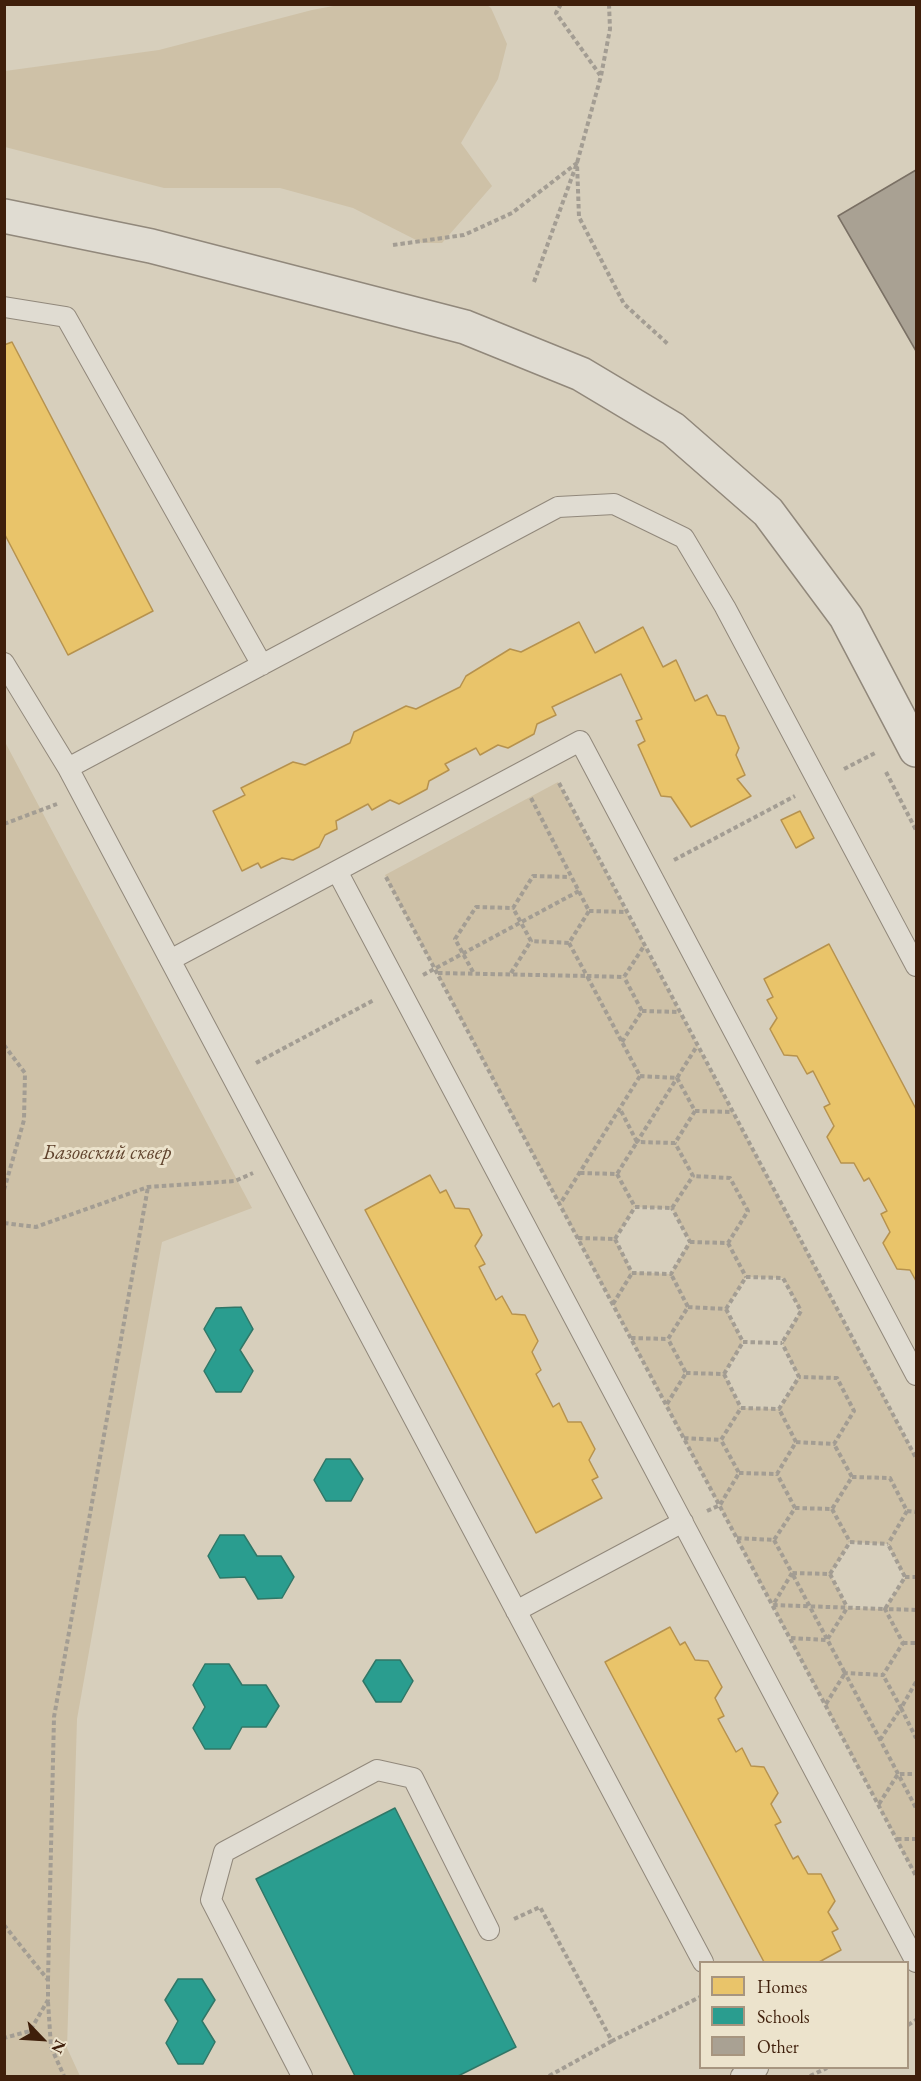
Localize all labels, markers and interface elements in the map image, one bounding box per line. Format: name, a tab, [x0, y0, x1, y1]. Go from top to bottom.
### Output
park label: Базовский сквер	[43, 1140, 171, 1166]
legend	[699, 1961, 909, 2069]
text: Homes	[757, 1975, 807, 1998]
text: Schools	[757, 2005, 810, 2028]
north arrow	[12, 2009, 72, 2069]
text: Other	[757, 2035, 799, 2058]
text: N	[47, 2037, 71, 2057]

